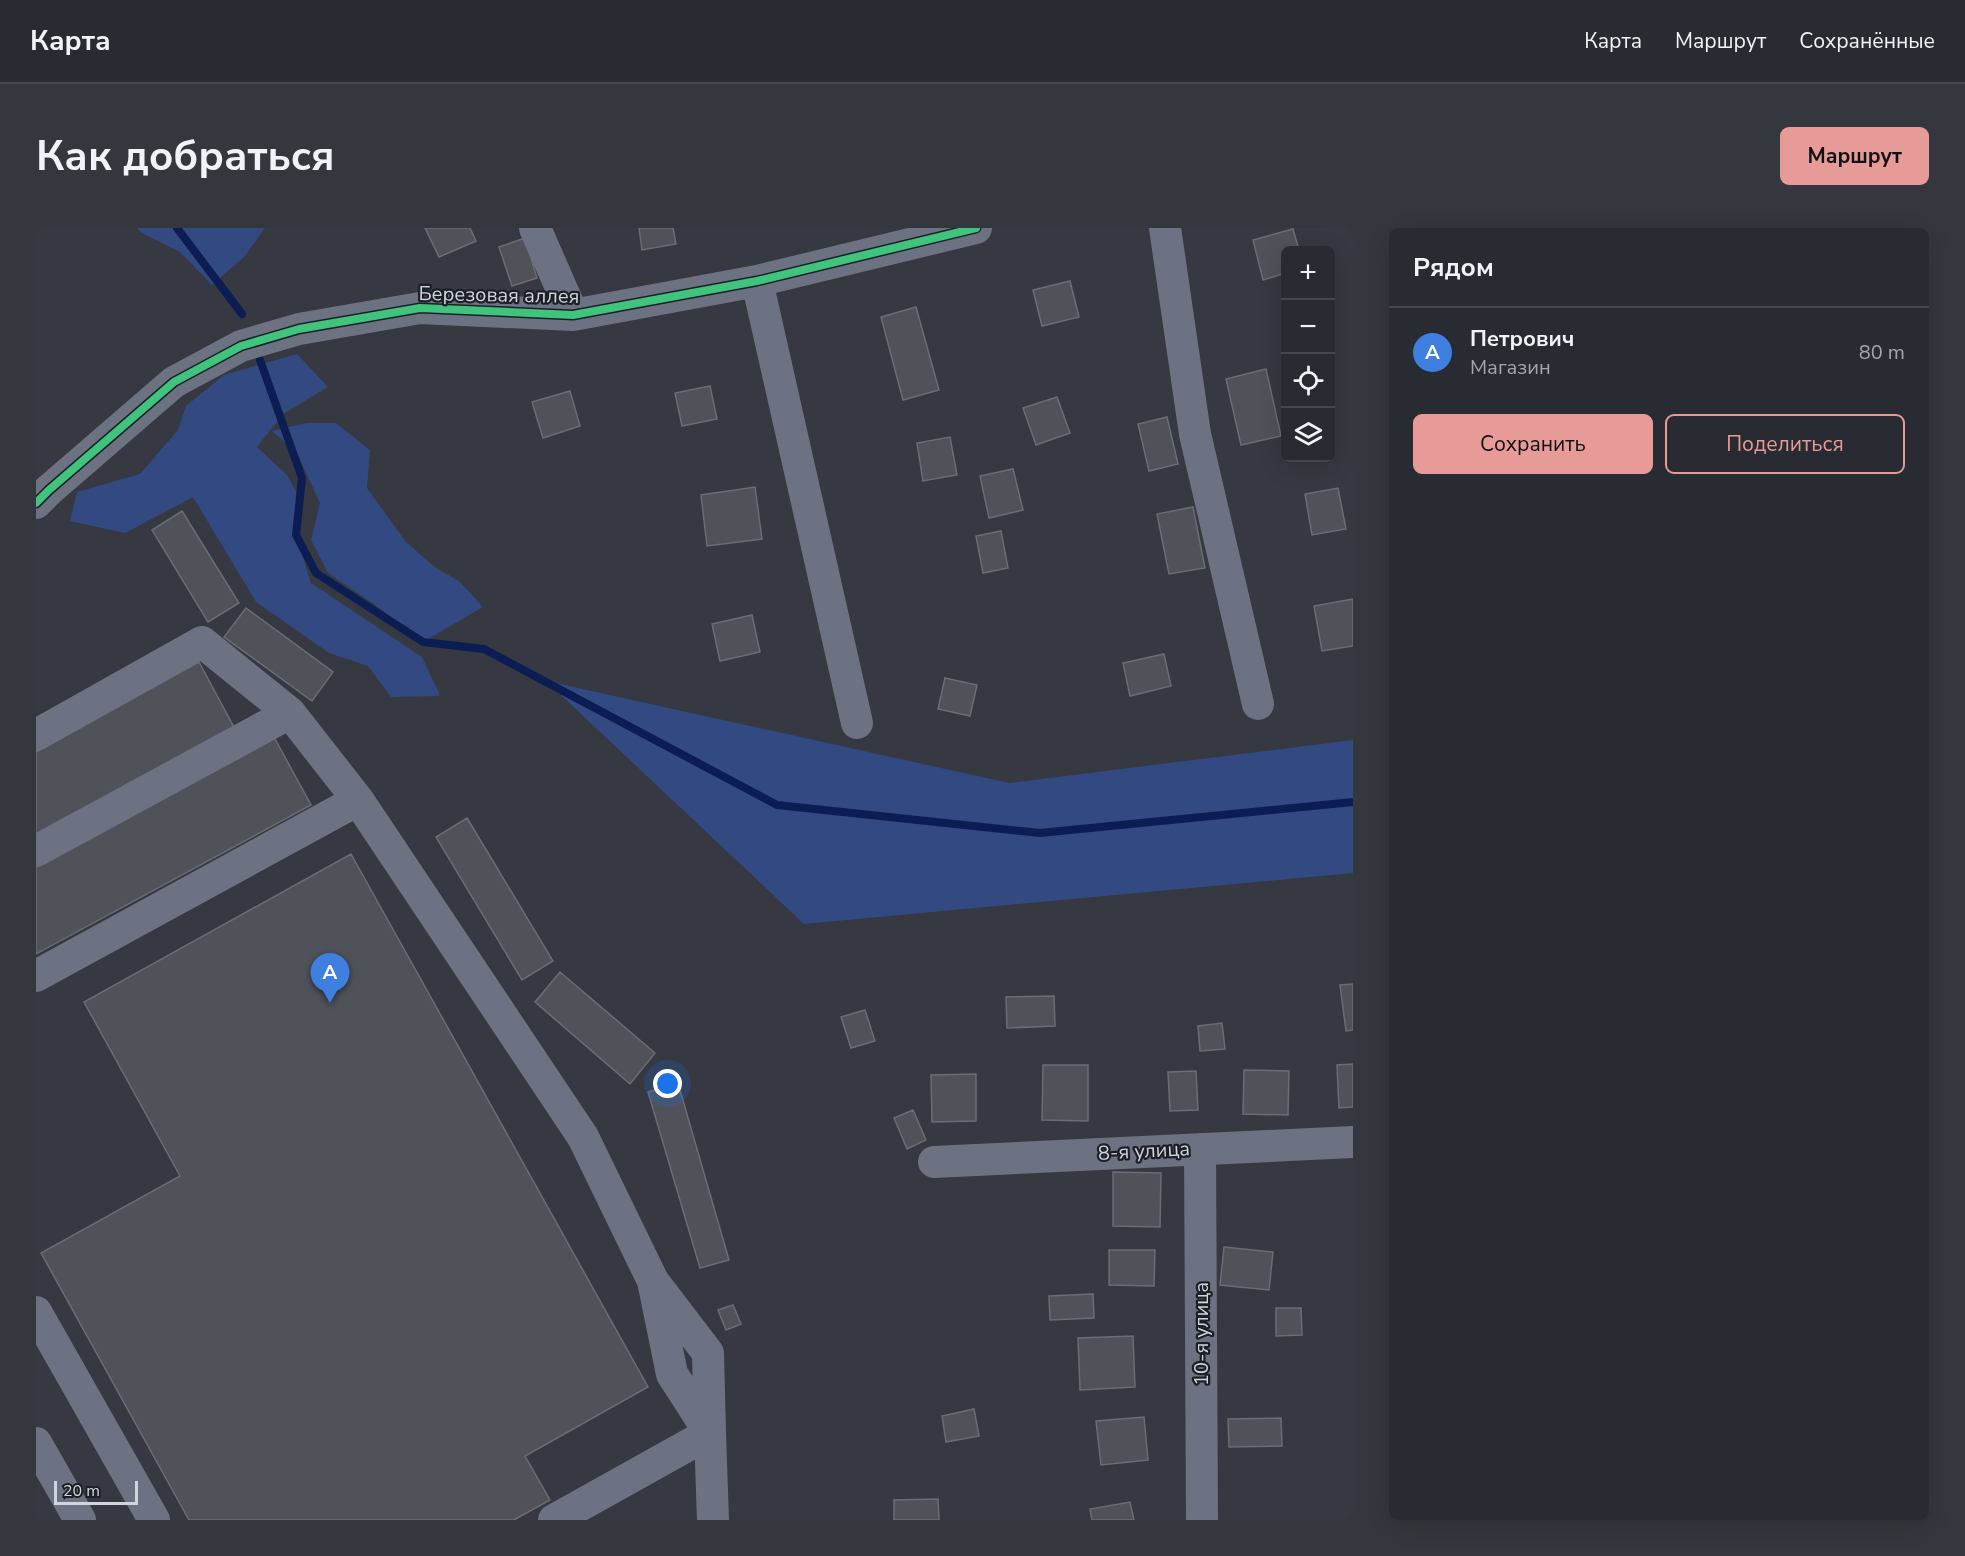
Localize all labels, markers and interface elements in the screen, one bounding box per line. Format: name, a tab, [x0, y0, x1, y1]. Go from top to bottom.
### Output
text: Карта	[30, 22, 111, 60]
text: Карта	[1584, 27, 1642, 55]
text: Маршрут	[1675, 27, 1766, 55]
text: Сохранённые	[1799, 27, 1935, 55]
button: Маршрут	[1780, 127, 1929, 185]
text: Как добраться	[36, 128, 335, 185]
map controls	[1281, 246, 1335, 462]
button: +	[1281, 246, 1335, 300]
text: Рядом	[1413, 250, 1494, 285]
street label: Березовая аллея	[418, 280, 580, 310]
button: −	[1281, 300, 1335, 354]
text: Петрович	[1470, 324, 1574, 354]
text: A	[1425, 339, 1440, 366]
text: 80 m	[1859, 339, 1905, 366]
button: locate	[1281, 354, 1335, 408]
text: Магазин	[1470, 354, 1551, 381]
button: layers	[1281, 408, 1335, 462]
button: Сохранить	[1413, 414, 1653, 474]
button: Поделиться	[1665, 414, 1905, 474]
pin: A	[310, 954, 350, 1003]
your location	[653, 1069, 682, 1098]
street label: 8-я улица	[1097, 1135, 1191, 1167]
street label: 10-я улица	[1188, 1282, 1215, 1386]
scale bar	[54, 1478, 138, 1506]
text: 20 m	[63, 1480, 100, 1502]

